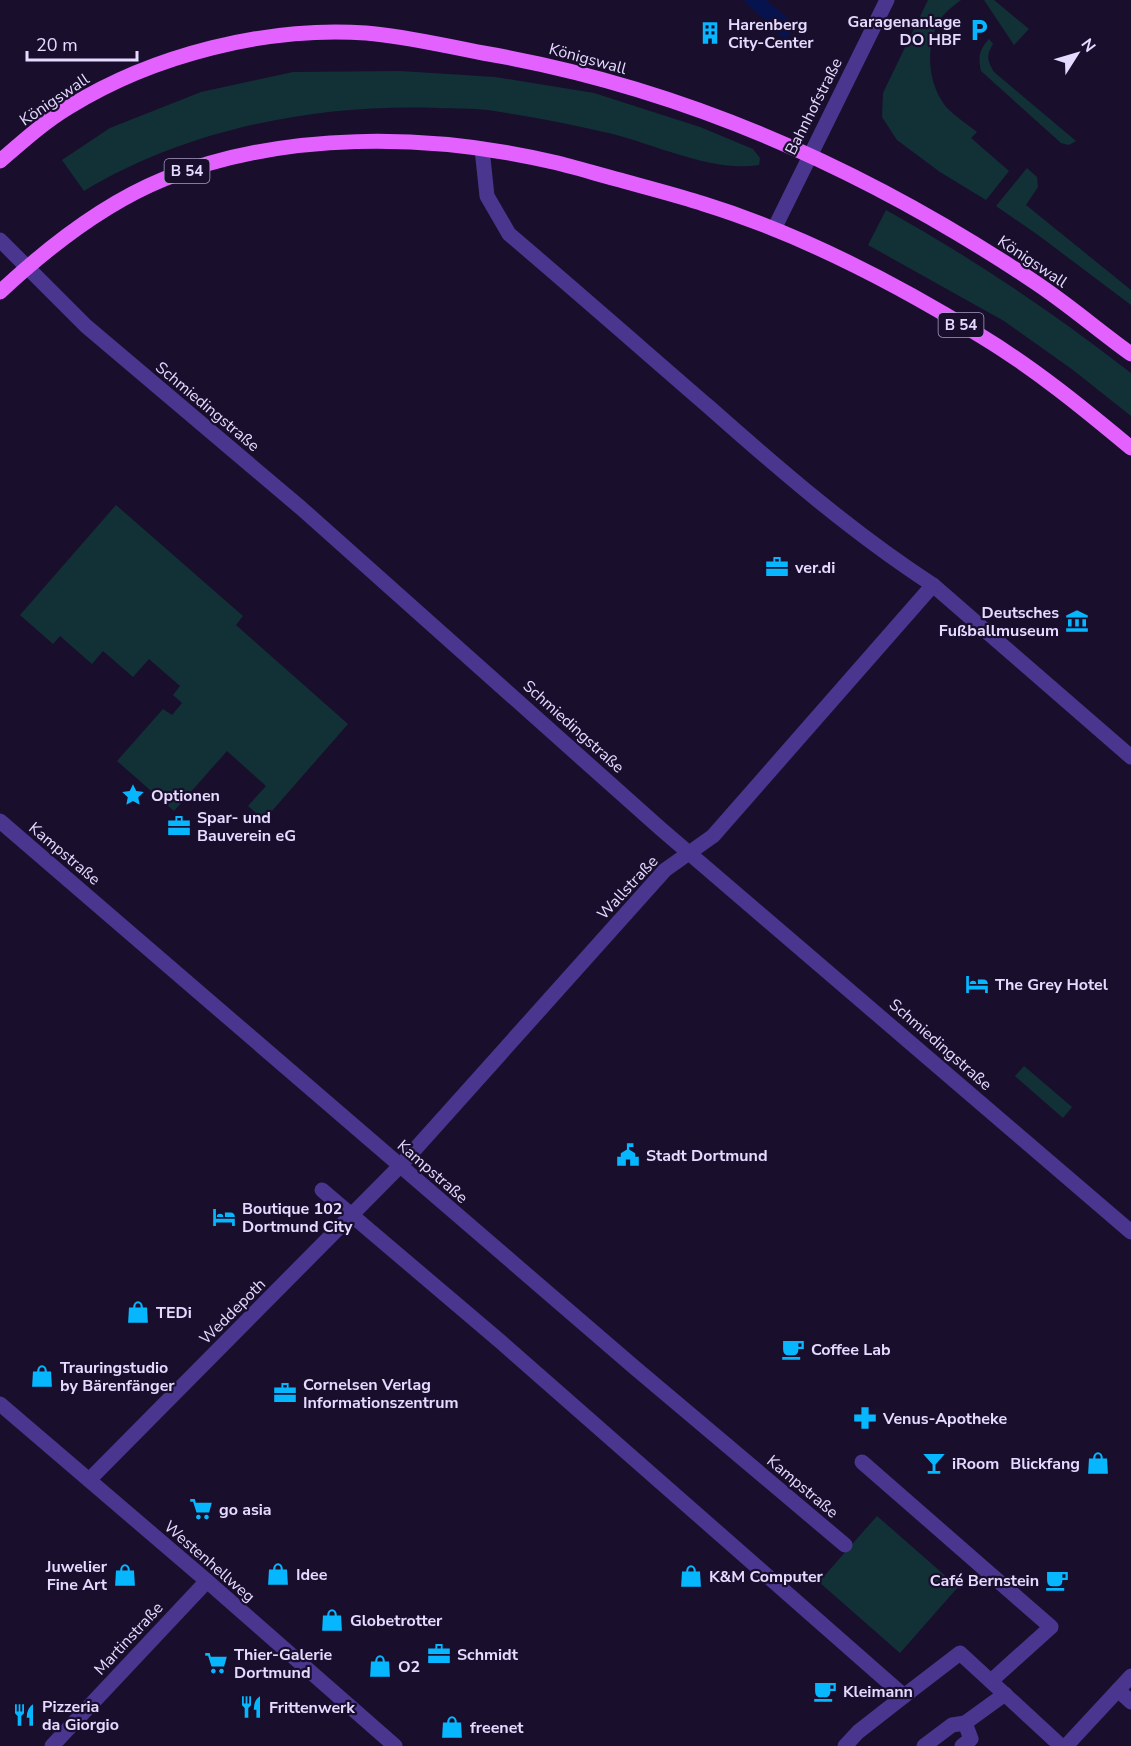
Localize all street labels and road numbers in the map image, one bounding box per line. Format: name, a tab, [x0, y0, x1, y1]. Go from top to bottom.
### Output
street label: Königswall	[546, 38, 629, 80]
street label: Bahnhofstraße	[780, 54, 848, 159]
street label: Königswall	[15, 68, 94, 131]
road number: B 54	[164, 159, 210, 183]
street label: Königswall	[993, 230, 1072, 293]
road number: B 54	[938, 313, 984, 337]
street label: Schmiedingstraße	[151, 357, 264, 457]
street label: Schmiedingstraße	[518, 675, 629, 778]
street label: Kampstraße	[24, 817, 105, 890]
street label: Wallstraße	[592, 851, 663, 925]
street label: Schmiedingstraße	[884, 994, 996, 1096]
street label: Kampstraße	[392, 1135, 472, 1209]
street label: Weddepoth	[195, 1274, 271, 1350]
street label: Kampstraße	[762, 1450, 843, 1523]
street label: Westenhellweg	[159, 1516, 260, 1607]
street label: Martinstraße	[89, 1597, 168, 1680]

